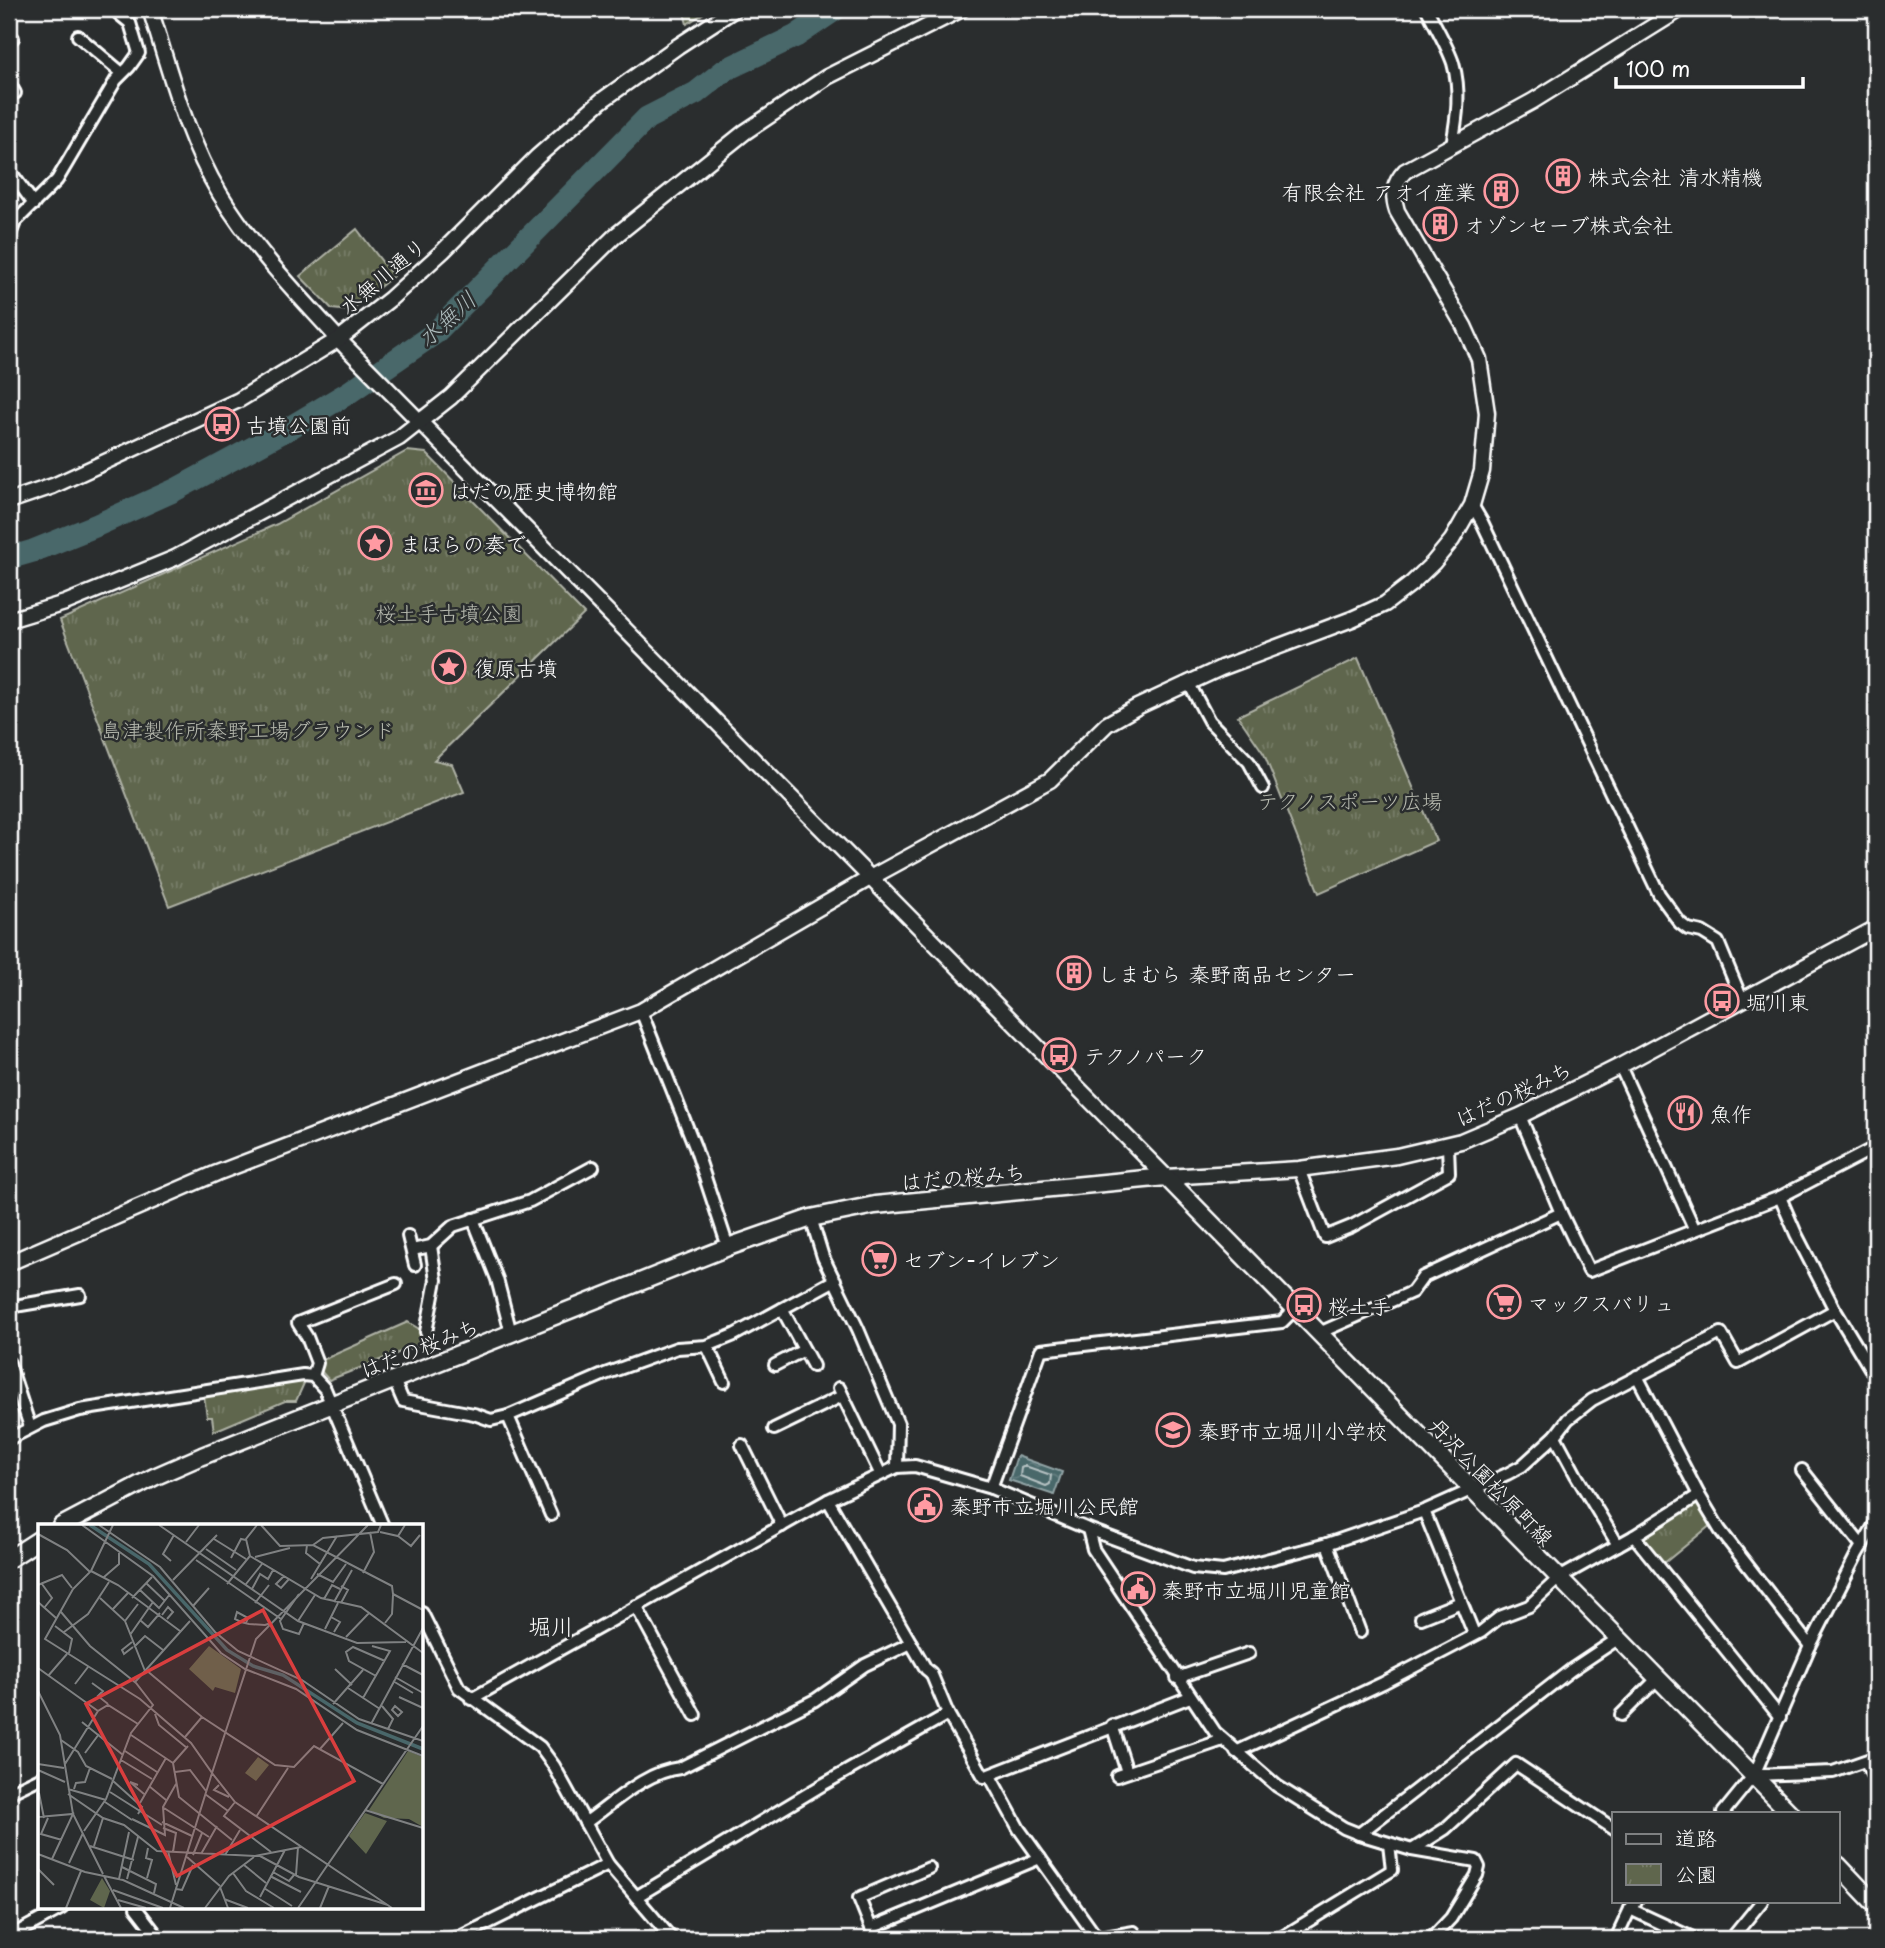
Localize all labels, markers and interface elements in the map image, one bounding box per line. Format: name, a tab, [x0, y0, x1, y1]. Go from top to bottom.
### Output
scale bar	[1616, 46, 1803, 90]
text: 100 m	[1626, 52, 1690, 84]
building icon: 株式会社 清水精機	[1544, 157, 1582, 195]
place label: 株式会社 清水精機	[1588, 160, 1763, 192]
building icon: 有限会社 アオイ産業	[1482, 172, 1520, 210]
place label: 有限会社 アオイ産業	[1282, 175, 1476, 207]
building icon: オゾンセーブ株式会社	[1421, 205, 1459, 243]
place label: オゾンセーブ株式会社	[1464, 208, 1674, 240]
street label: 水無川通り	[331, 229, 433, 321]
water label: 水無川	[409, 282, 483, 354]
bus stop icon: 古墳公園前	[203, 405, 241, 443]
place label: 古墳公園前	[246, 408, 351, 440]
museum icon: はだの歴史博物館	[407, 471, 445, 509]
place label: はだの歴史博物館	[450, 474, 618, 506]
place icon: まほらの奏で	[356, 524, 394, 562]
place label: まほらの奏で	[400, 527, 526, 559]
park label: 桜土手古墳公園	[376, 596, 523, 628]
place icon: 復原古墳	[430, 648, 468, 686]
place label: 復原古墳	[474, 651, 558, 683]
park label: 島津製作所秦野工場グラウンド	[101, 713, 395, 745]
park label: テクノスポーツ広場	[1257, 784, 1443, 816]
building icon: しまむら 秦野商品センター	[1055, 954, 1093, 992]
place label: しまむら 秦野商品センター	[1098, 957, 1356, 989]
bus stop icon: 堀川東	[1703, 982, 1741, 1020]
place label: 堀川東	[1746, 985, 1809, 1017]
bus stop icon: テクノパーク	[1040, 1036, 1078, 1074]
place label: テクノパーク	[1084, 1039, 1207, 1071]
street label: はだの桜みち	[1450, 1052, 1576, 1134]
restaurant icon: 魚作	[1666, 1094, 1704, 1132]
place label: 魚作	[1710, 1097, 1752, 1129]
street label: はだの桜みち	[899, 1155, 1027, 1197]
supermarket icon: セブン-イレブン	[860, 1240, 898, 1278]
place label: セブン-イレブン	[903, 1243, 1060, 1275]
supermarket icon: マックスバリュ	[1485, 1283, 1523, 1321]
bus stop icon: 桜土手	[1285, 1286, 1323, 1324]
place label: マックスバリュ	[1528, 1286, 1675, 1318]
place label: 桜土手	[1328, 1289, 1391, 1321]
street label: はだの桜みち	[355, 1309, 483, 1385]
street label: 丹沢公園松原町線	[1422, 1409, 1562, 1553]
school or university icon: 秦野市立堀川小学校	[1154, 1411, 1192, 1449]
place label: 秦野市立堀川小学校	[1198, 1414, 1387, 1446]
public building icon: 秦野市立堀川公民館	[906, 1486, 944, 1524]
place label: 秦野市立堀川公民館	[950, 1489, 1139, 1521]
inset map	[38, 1524, 424, 1910]
public building icon: 秦野市立堀川児童館	[1119, 1570, 1157, 1608]
place label: 秦野市立堀川児童館	[1162, 1573, 1351, 1605]
district label: 堀川	[528, 1608, 574, 1643]
legend	[1612, 1812, 1840, 1902]
text: 道路	[1675, 1821, 1717, 1853]
text: 公園	[1675, 1857, 1717, 1889]

